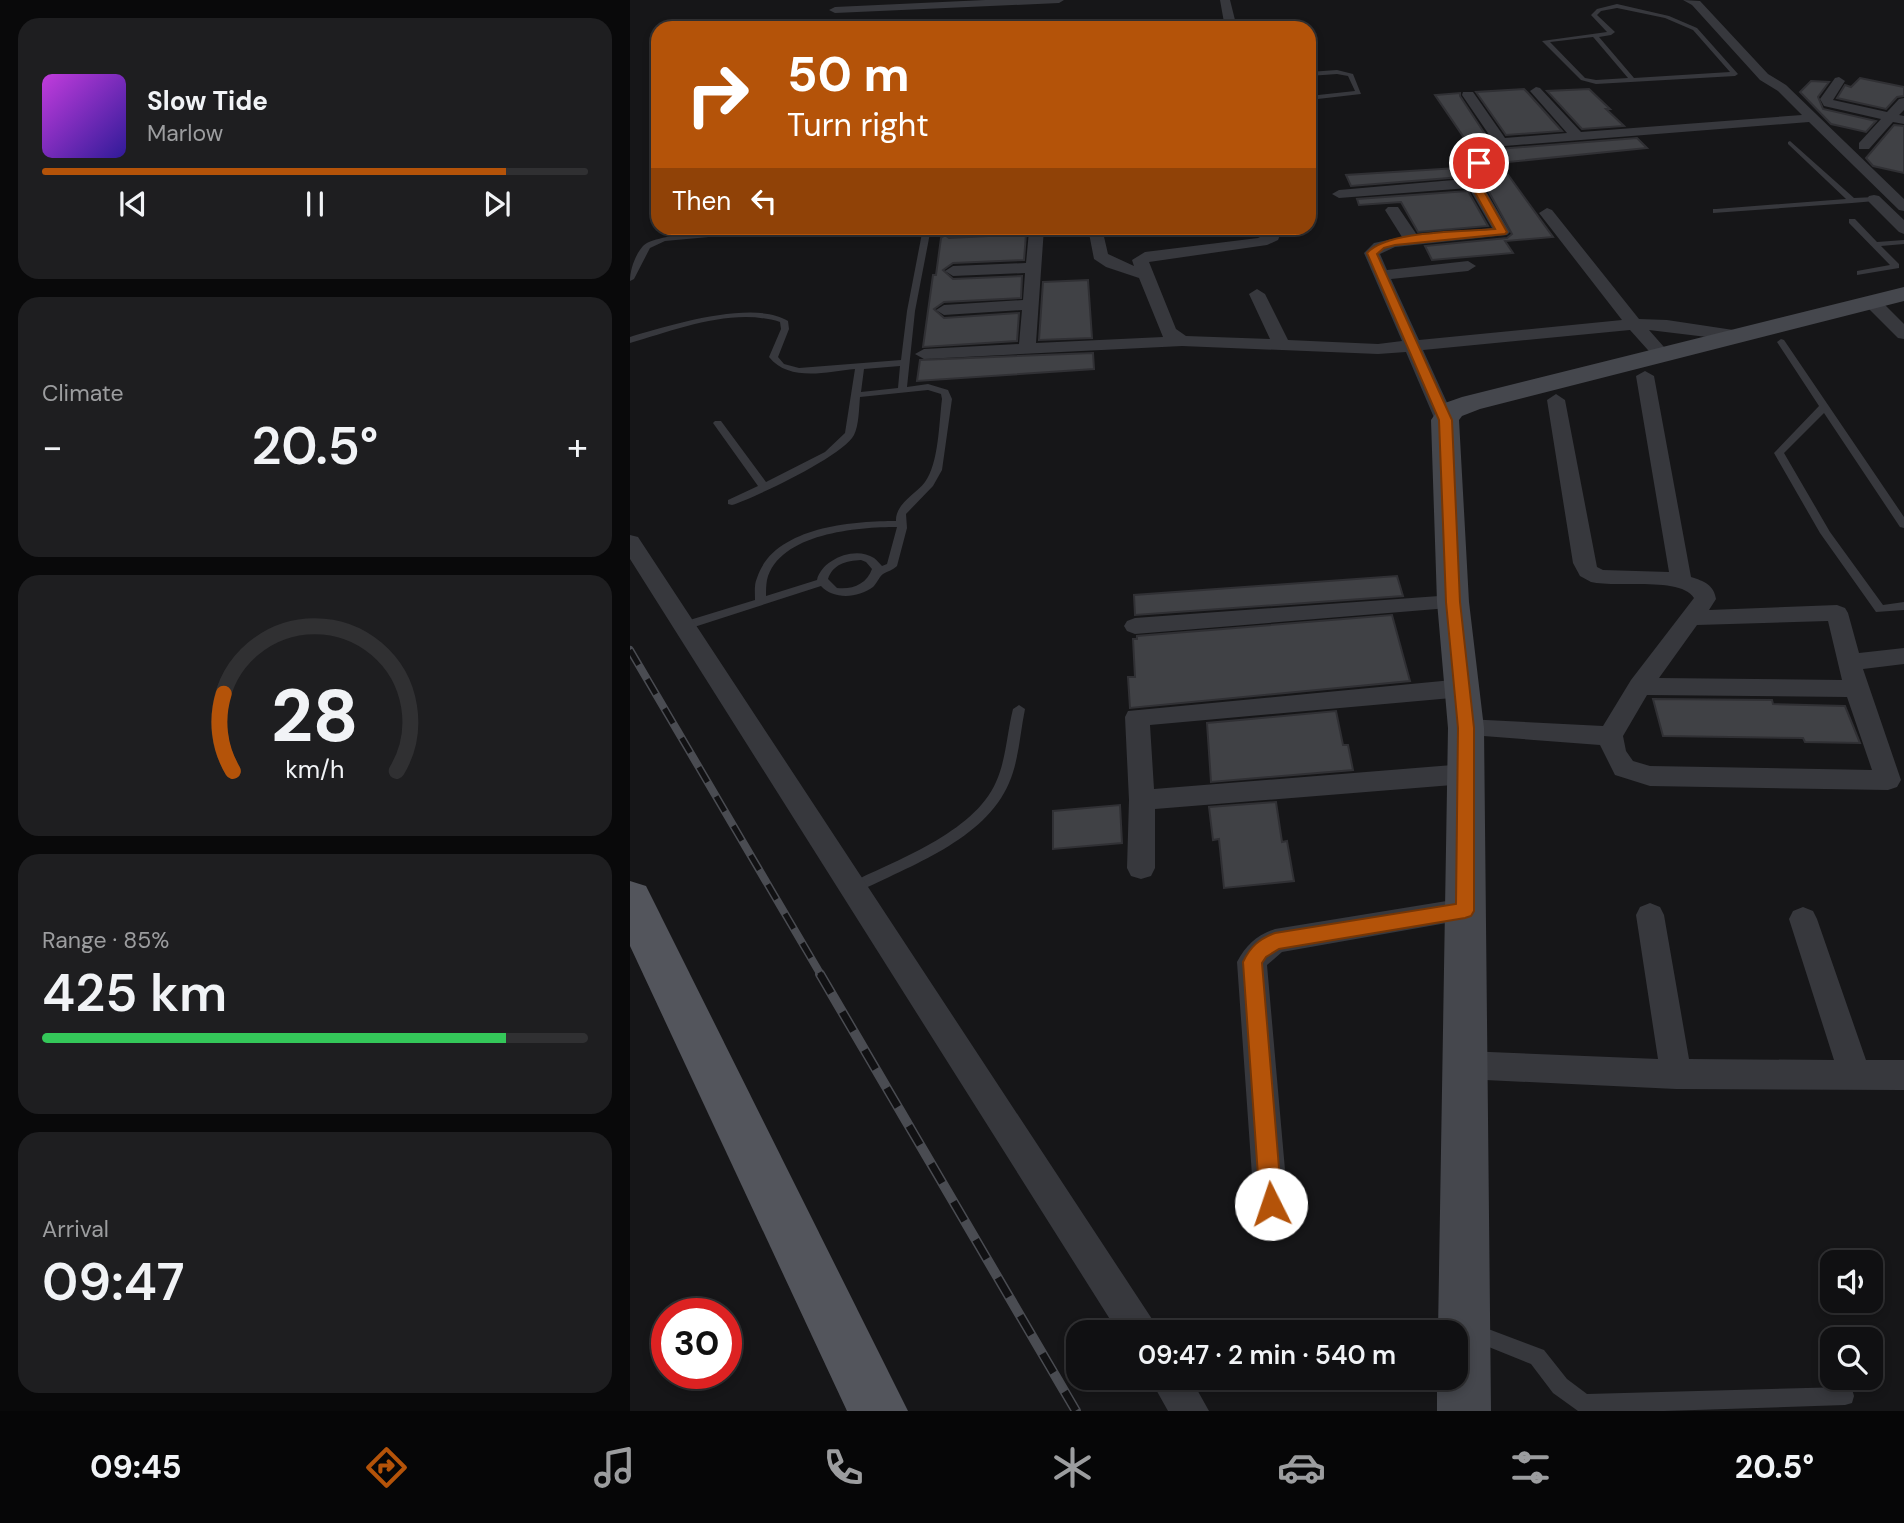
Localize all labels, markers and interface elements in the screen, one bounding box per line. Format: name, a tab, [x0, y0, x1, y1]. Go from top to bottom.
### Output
text: 50 m	[787, 42, 910, 106]
icon: right	[672, 49, 763, 140]
text: Slow Tide	[147, 84, 268, 118]
text: Turn right	[787, 104, 929, 146]
text: Marlow	[147, 118, 223, 148]
pin	[1449, 133, 1509, 193]
icon: arrive	[1460, 144, 1498, 182]
icon: left	[745, 182, 783, 220]
text: Then	[672, 184, 731, 218]
icon: previous	[114, 185, 152, 223]
icon: pause	[296, 185, 334, 223]
icon: next	[478, 185, 516, 223]
text: Climate	[42, 378, 124, 408]
text: 20.5°	[252, 412, 378, 480]
text: −	[42, 422, 63, 472]
text: +	[567, 422, 588, 472]
text: 28	[271, 670, 359, 765]
text: km/h	[285, 753, 345, 786]
text: Range · 85%	[42, 925, 169, 955]
text: 425 km	[42, 959, 227, 1027]
position arrow	[1234, 1167, 1308, 1241]
text: Arrival	[42, 1214, 109, 1244]
text: 09:47	[42, 1248, 185, 1316]
map controls	[1820, 1250, 1883, 1390]
button: sound	[1820, 1250, 1883, 1313]
speed limit sign: 30	[651, 1298, 742, 1389]
button: search	[1820, 1327, 1883, 1390]
text: 09:47 · 2 min · 540 m	[1138, 1338, 1396, 1372]
icon: directions	[362, 1443, 411, 1492]
icon: music	[590, 1443, 639, 1492]
icon: phone	[819, 1443, 868, 1492]
icon: climate	[1048, 1443, 1097, 1492]
icon: car	[1277, 1443, 1326, 1492]
icon: filters	[1506, 1443, 1555, 1492]
text: 09:45	[90, 1446, 182, 1488]
text: 20.5°	[1735, 1446, 1814, 1488]

